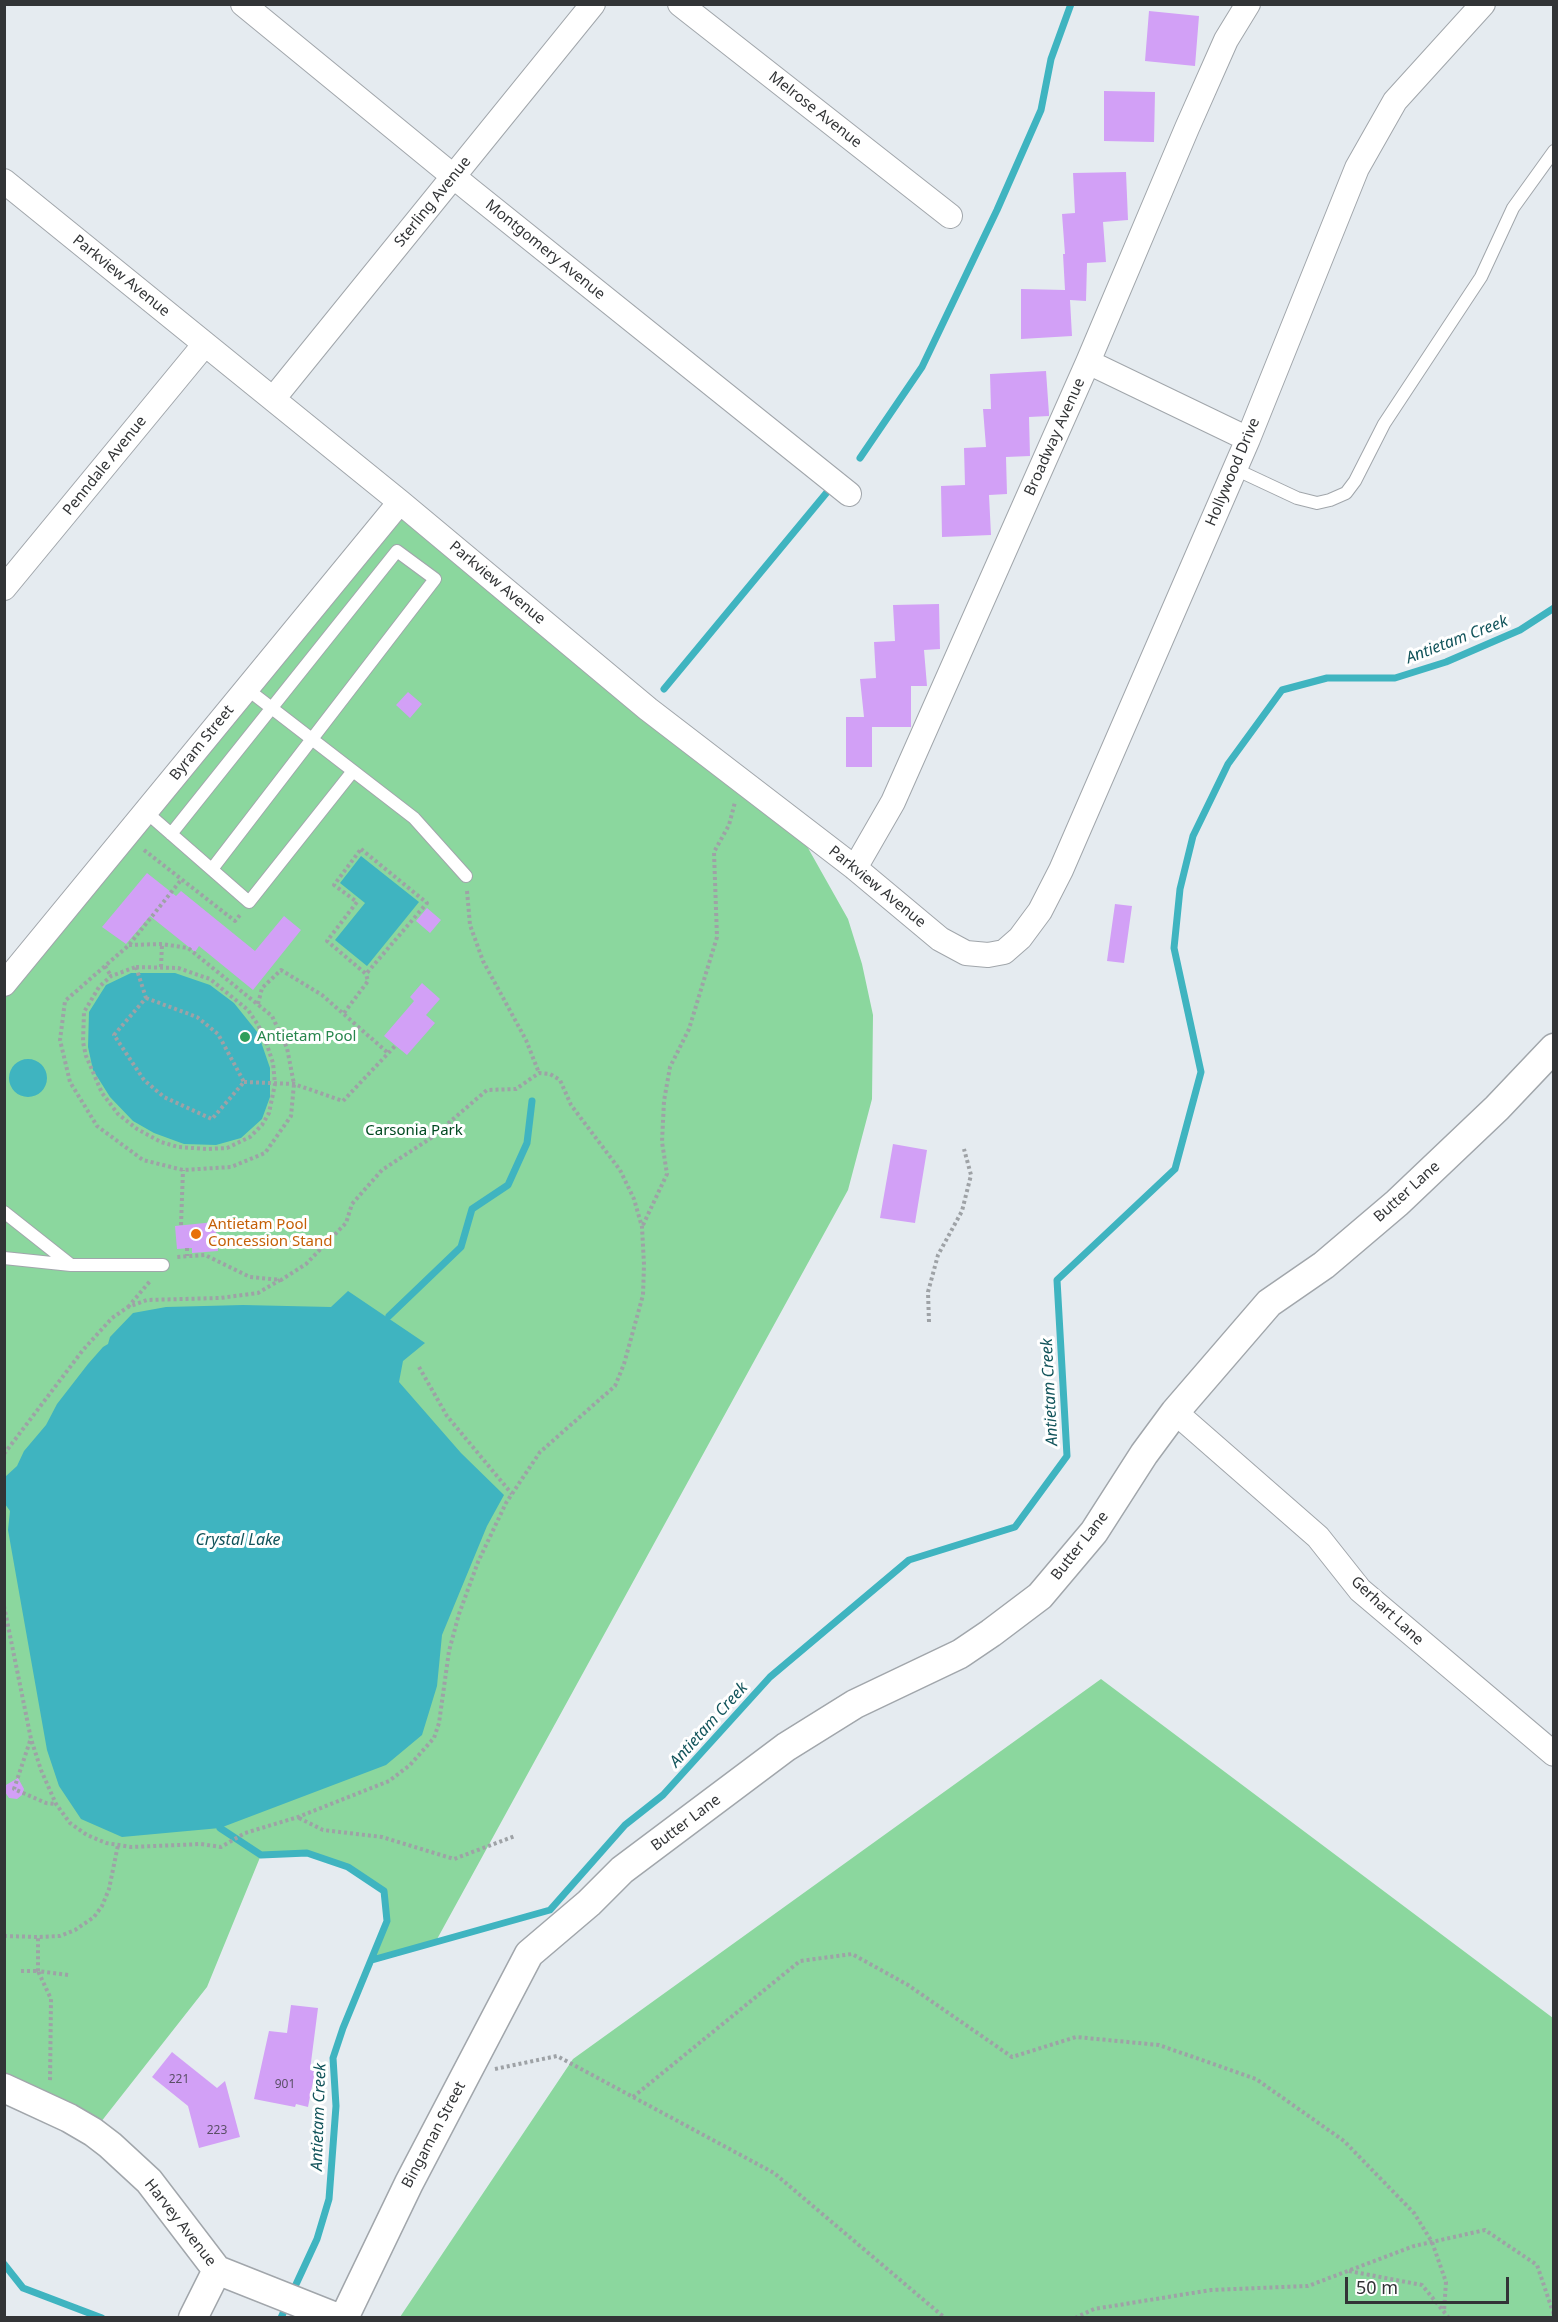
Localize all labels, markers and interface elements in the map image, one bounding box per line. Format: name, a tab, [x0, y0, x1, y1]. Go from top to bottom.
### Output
street label: Melrose Avenue	[765, 68, 865, 152]
street label: Sterling Avenue	[391, 153, 475, 251]
street label: Montgomery Avenue	[482, 196, 608, 304]
street label: Parkview Avenue	[69, 231, 173, 321]
street label: Broadway Avenue	[1021, 375, 1089, 499]
street label: Penndale Avenue	[59, 413, 151, 519]
street label: Hollywood Drive	[1202, 415, 1264, 529]
street label: Parkview Avenue	[445, 538, 549, 628]
water label: Antietam Creek	[1403, 612, 1511, 668]
street label: Byram Street	[166, 702, 238, 784]
street label: Parkview Avenue	[825, 842, 929, 932]
place label: Antietam Pool	[257, 1028, 356, 1046]
marker: Antietam Pool	[238, 1030, 252, 1044]
park label: Carsonia Park	[365, 1122, 463, 1140]
street label: Butter Lane	[1370, 1158, 1444, 1226]
place label: Antietam Pool Concession Stand	[208, 1216, 333, 1251]
marker: Antietam Pool Concession Stand	[189, 1227, 203, 1241]
water label: Antietam Creek	[1038, 1338, 1062, 1446]
street label: Butter Lane	[1048, 1508, 1112, 1584]
water label: Crystal Lake	[195, 1530, 281, 1550]
street label: Gerhart Lane	[1347, 1573, 1427, 1649]
water label: Antietam Creek	[666, 1679, 752, 1771]
street label: Butter Lane	[648, 1791, 724, 1855]
water label: Antietam Creek	[308, 2063, 330, 2171]
house number: 221	[169, 2073, 189, 2087]
house number: 901	[275, 2078, 295, 2092]
street label: Bingaman Street	[398, 2079, 470, 2191]
house number: 223	[207, 2124, 227, 2138]
street label: Harvey Avenue	[140, 2176, 220, 2270]
scale bar	[1348, 2265, 1512, 2303]
text: 50 m	[1356, 2275, 1398, 2299]

